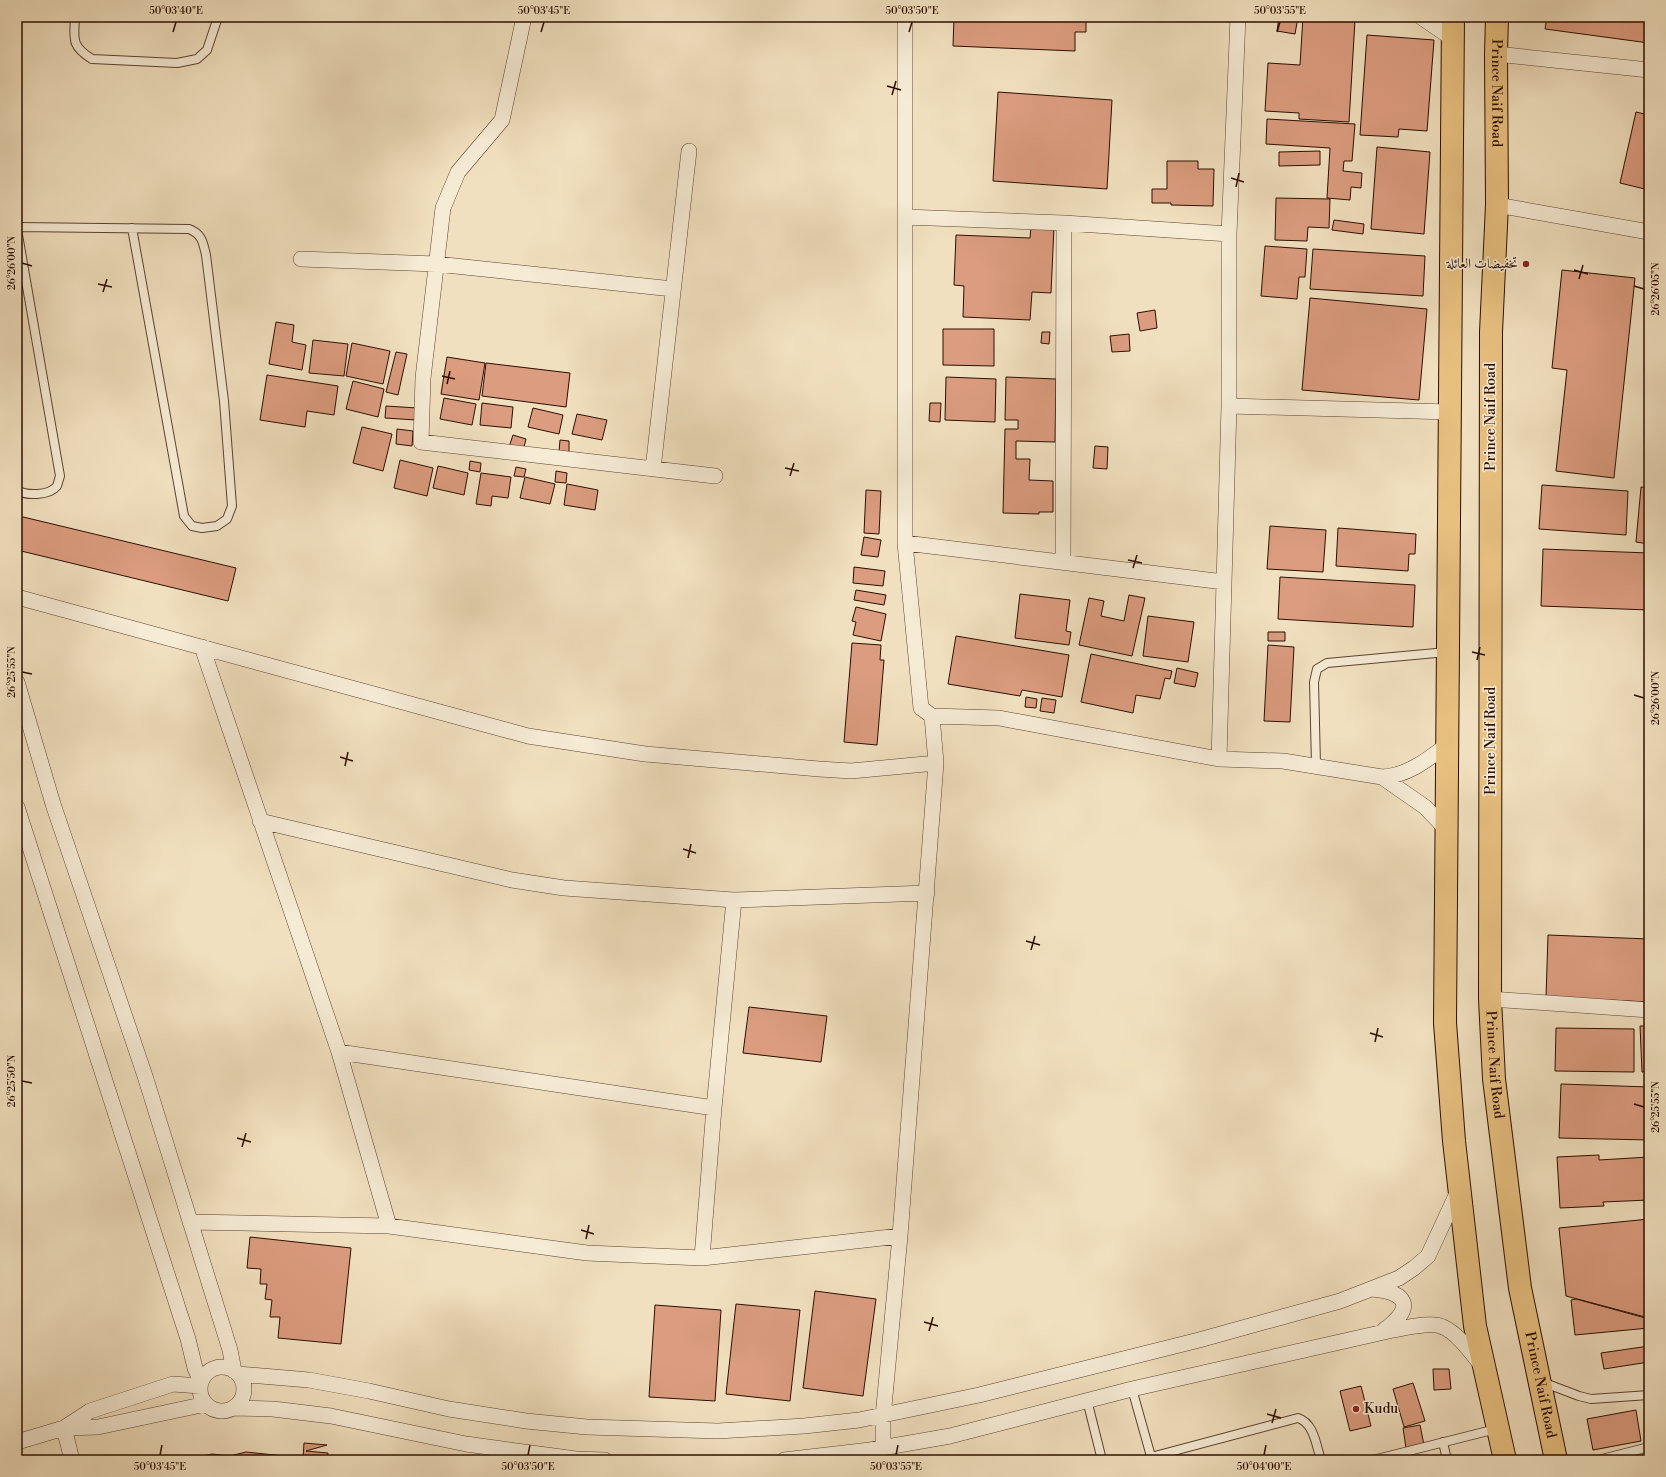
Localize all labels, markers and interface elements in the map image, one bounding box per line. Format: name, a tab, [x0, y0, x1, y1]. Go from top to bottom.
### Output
text: 50°03'40"E	[149, 5, 203, 17]
text: 50°03'45"E	[518, 5, 570, 17]
text: 50°03'50"E	[885, 5, 939, 17]
text: 50°03'55"E	[1254, 5, 1306, 17]
street label: Prince Naif Road	[1487, 39, 1506, 147]
text: 26°26'00"N	[6, 235, 18, 290]
place label: تخفيضات العائلة	[1445, 255, 1518, 273]
marker: تخفيضات العائلة	[1521, 259, 1531, 269]
text: 26°26'05"N	[1650, 262, 1662, 315]
street label: Prince Naif Road	[1482, 363, 1500, 471]
text: 26°25'55"N	[6, 646, 18, 698]
text: 26°26'00"N	[1650, 670, 1662, 725]
street label: Prince Naif Road	[1482, 687, 1500, 795]
street label: Prince Naif Road	[1482, 1010, 1508, 1120]
text: 26°25'50"N	[6, 1054, 18, 1107]
text: 26°25'55"N	[1650, 1081, 1662, 1133]
street label: Prince Naif Road	[1520, 1330, 1560, 1440]
place label: Kudu	[1364, 1400, 1398, 1418]
marker: Kudu	[1351, 1404, 1361, 1414]
text: 50°03'45"E	[134, 1461, 186, 1473]
text: 50°03'50"E	[501, 1461, 555, 1473]
text: 50°03'55"E	[870, 1461, 922, 1473]
text: 50°04'00"E	[1237, 1461, 1291, 1473]

